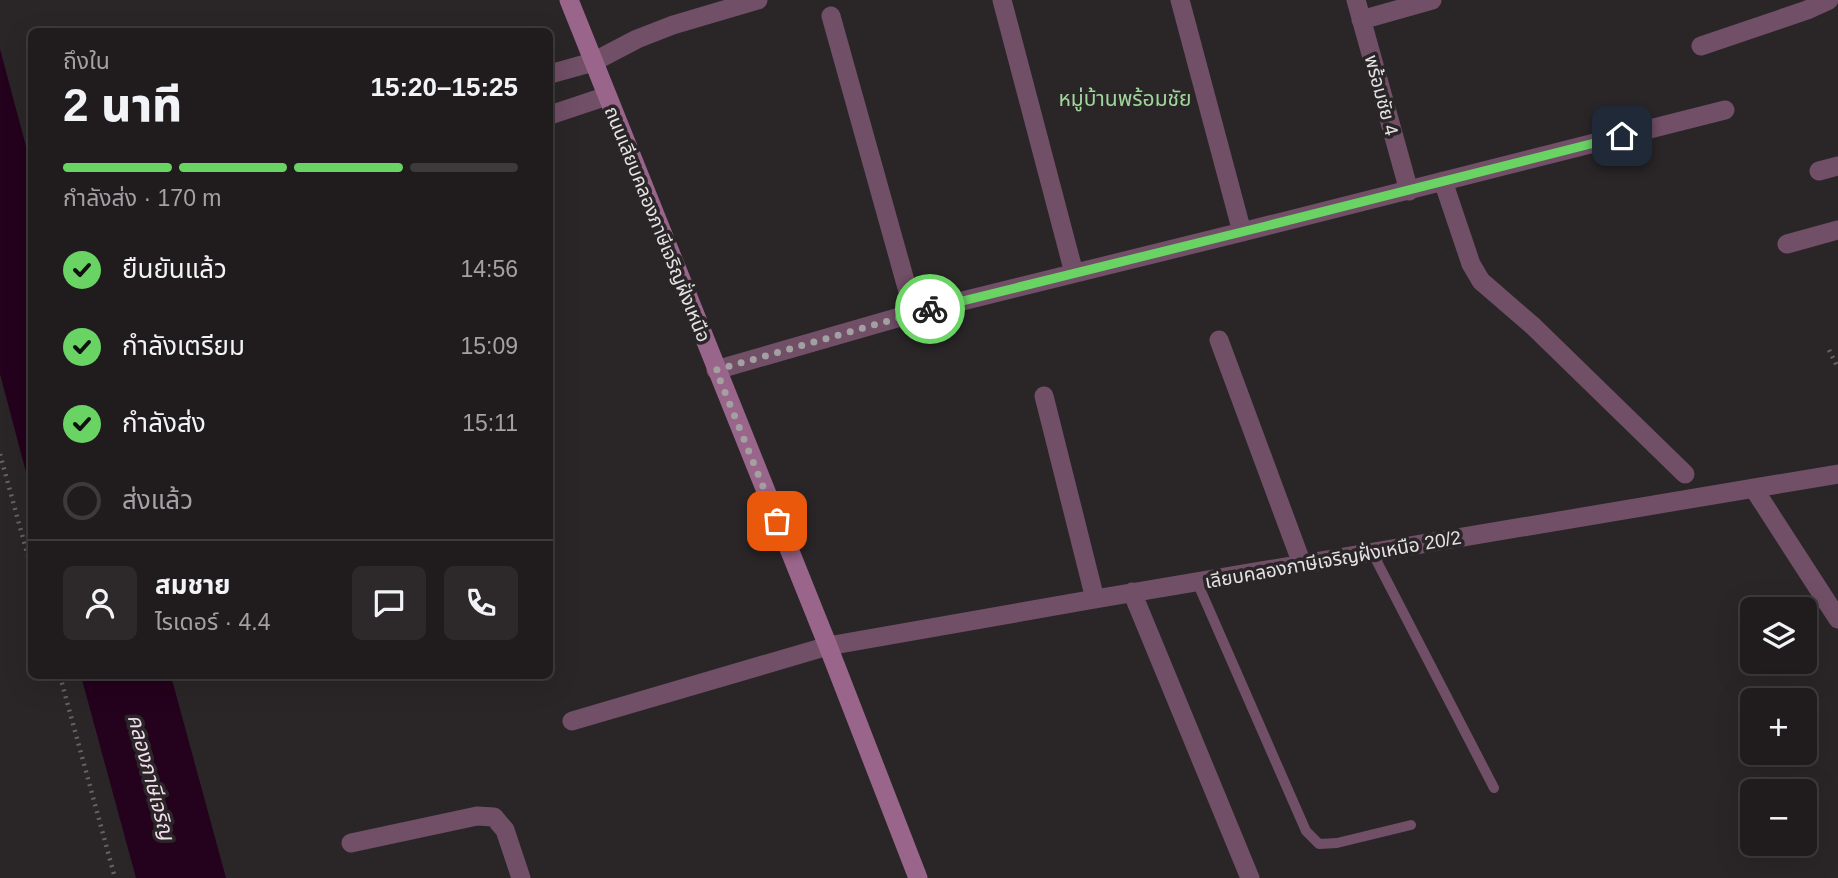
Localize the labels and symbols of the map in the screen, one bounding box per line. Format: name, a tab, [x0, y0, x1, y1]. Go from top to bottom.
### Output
street label: พร้อมชัย 4	[1361, 52, 1403, 138]
district label: หมู่บ้านพร้อมชัย	[1058, 87, 1192, 112]
street label: ถนนเลียบคลองภาษีเจริญฝั่งเหนือ	[601, 102, 717, 345]
pin	[1592, 106, 1652, 166]
courier	[895, 274, 965, 344]
pin	[747, 491, 807, 551]
street label: เลียบคลองภาษีเจริญฝั่งเหนือ 20/2	[1203, 524, 1463, 592]
water label: คลองภาษีเจริญ	[124, 712, 180, 844]

